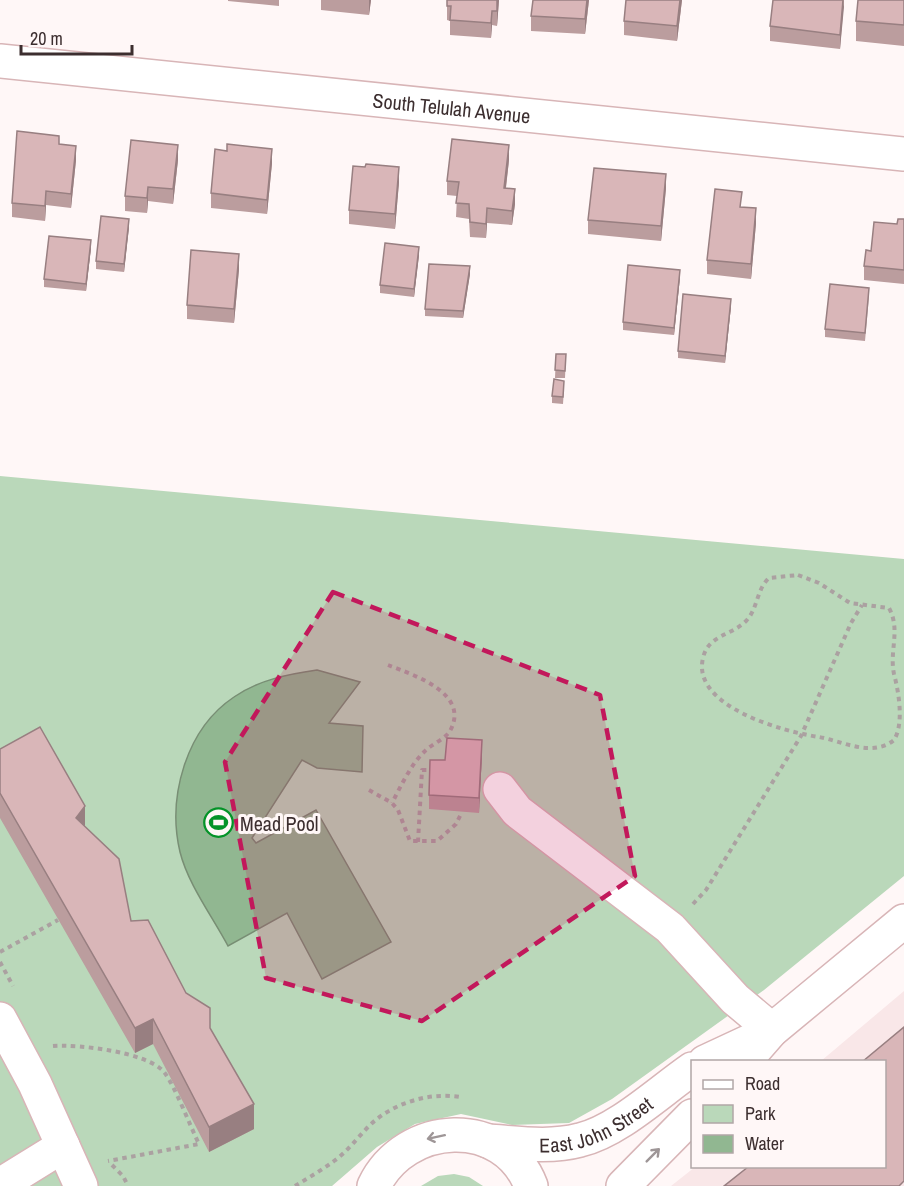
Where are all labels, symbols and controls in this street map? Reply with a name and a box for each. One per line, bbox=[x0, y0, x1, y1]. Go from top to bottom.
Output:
scale bar bbox=[21, 18, 132, 56]
text: 20 m bbox=[30, 26, 63, 51]
street label: South Telulah Avenue bbox=[372, 86, 532, 129]
sports icon: Mead Pool bbox=[203, 807, 235, 839]
place label: Mead Pool bbox=[240, 810, 318, 837]
legend bbox=[691, 1060, 886, 1168]
text: Road bbox=[745, 1071, 780, 1096]
street label: East John Street bbox=[539, 1090, 658, 1158]
text: Park bbox=[745, 1101, 776, 1126]
text: Water bbox=[745, 1131, 784, 1156]
one-way arrow bbox=[426, 1132, 446, 1143]
one-way arrow bbox=[645, 1148, 660, 1163]

